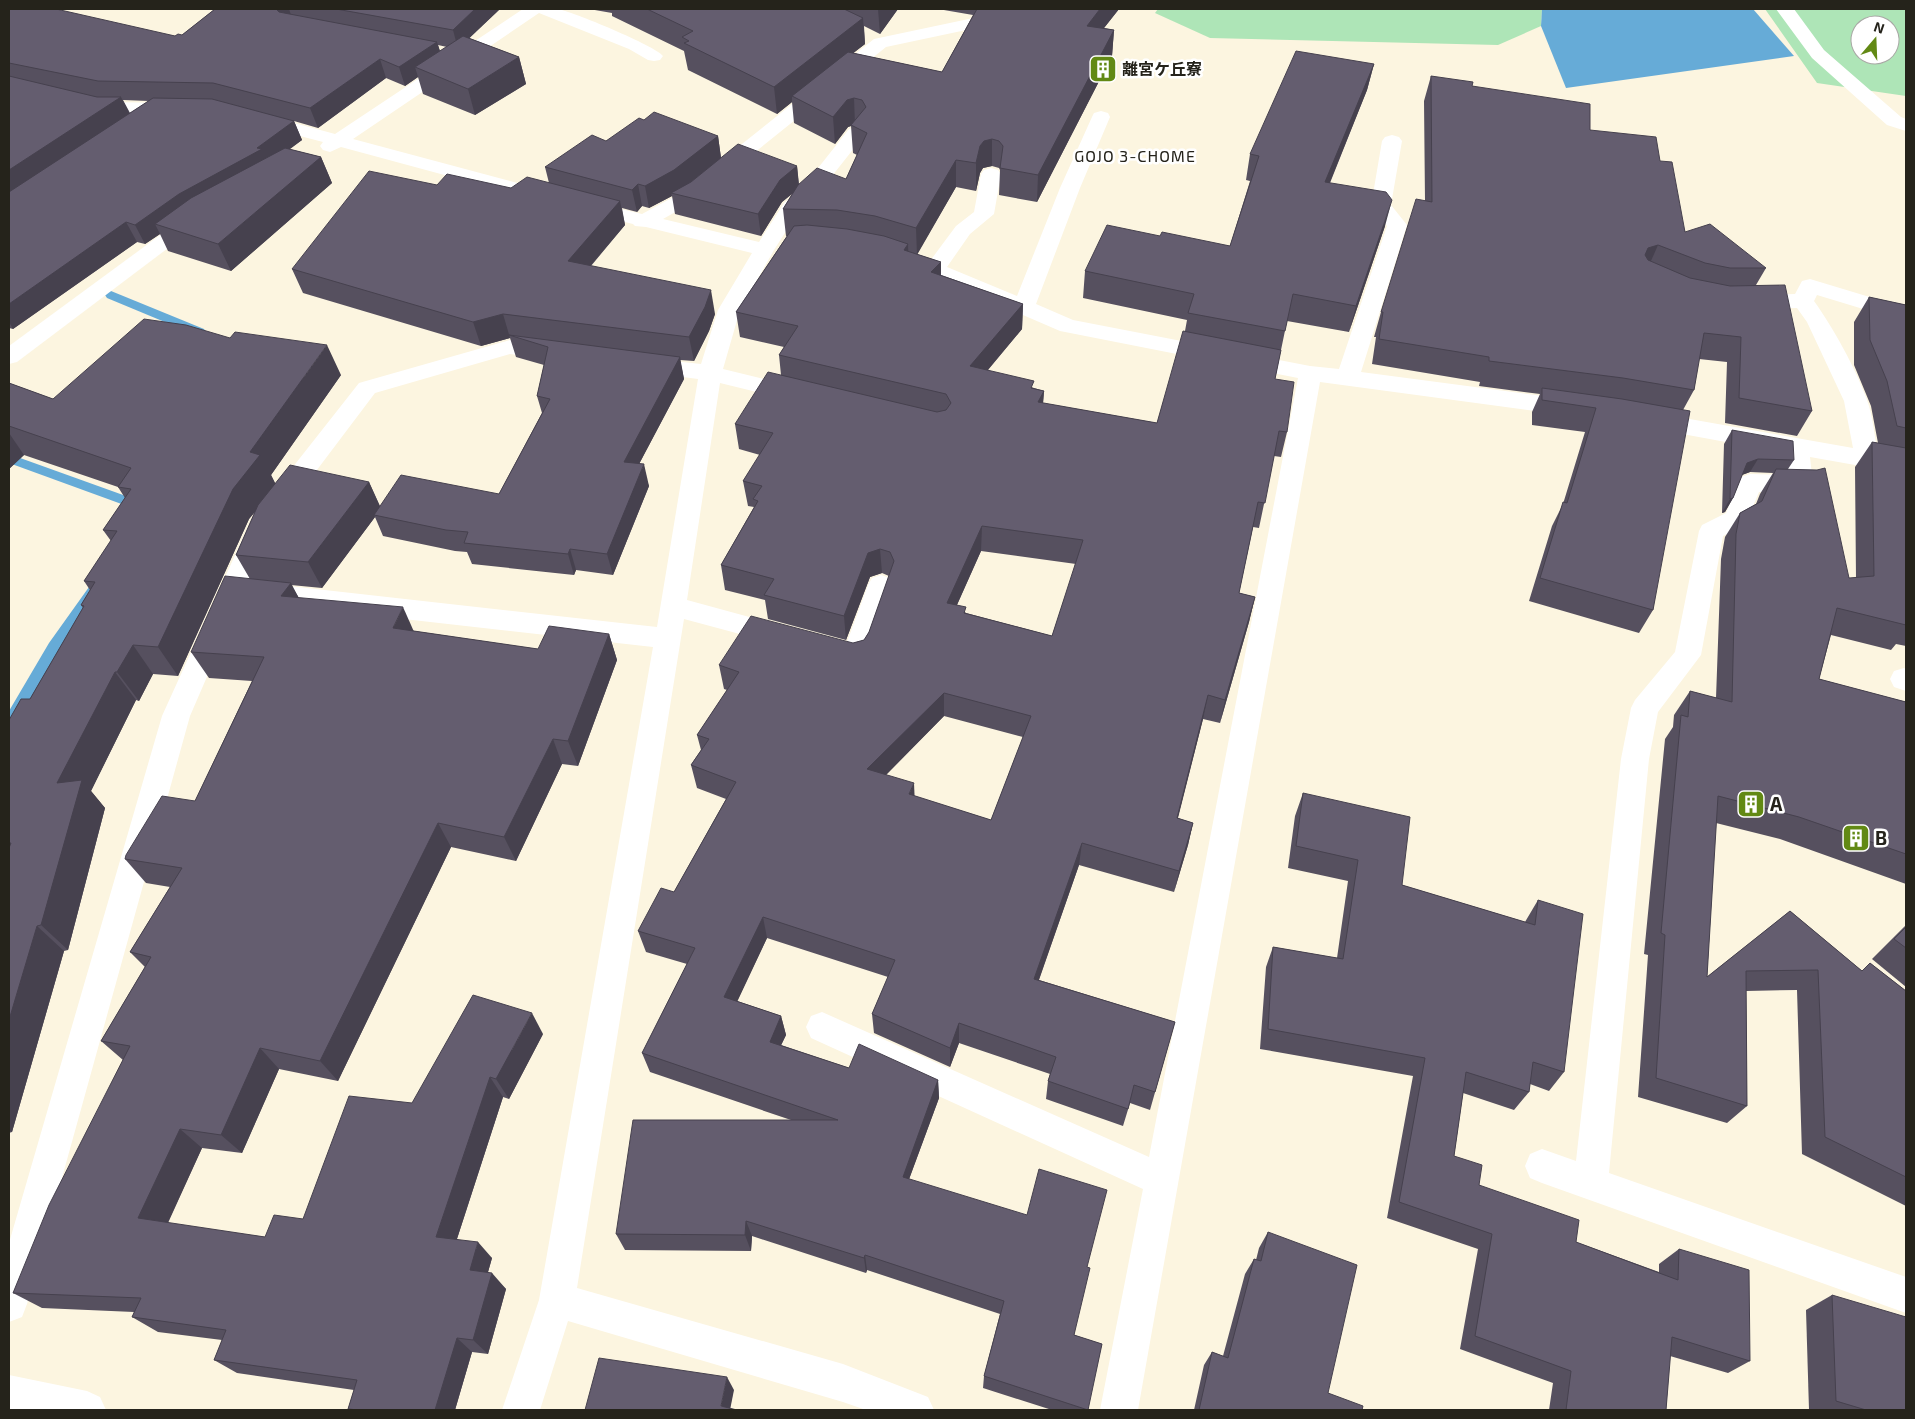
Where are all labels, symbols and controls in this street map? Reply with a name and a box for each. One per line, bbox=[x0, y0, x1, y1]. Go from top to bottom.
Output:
north arrow bbox=[1850, 15, 1900, 65]
text: N bbox=[1872, 18, 1887, 37]
building icon: 離宮ケ丘寮 bbox=[1088, 54, 1118, 84]
place label: 離宮ケ丘寮 bbox=[1122, 59, 1202, 78]
district label: GOJO 3-CHOME bbox=[1074, 146, 1196, 165]
building icon: A bbox=[1736, 789, 1766, 819]
place label: A bbox=[1770, 792, 1783, 815]
building icon: B bbox=[1841, 823, 1871, 853]
place label: B bbox=[1875, 826, 1887, 849]

